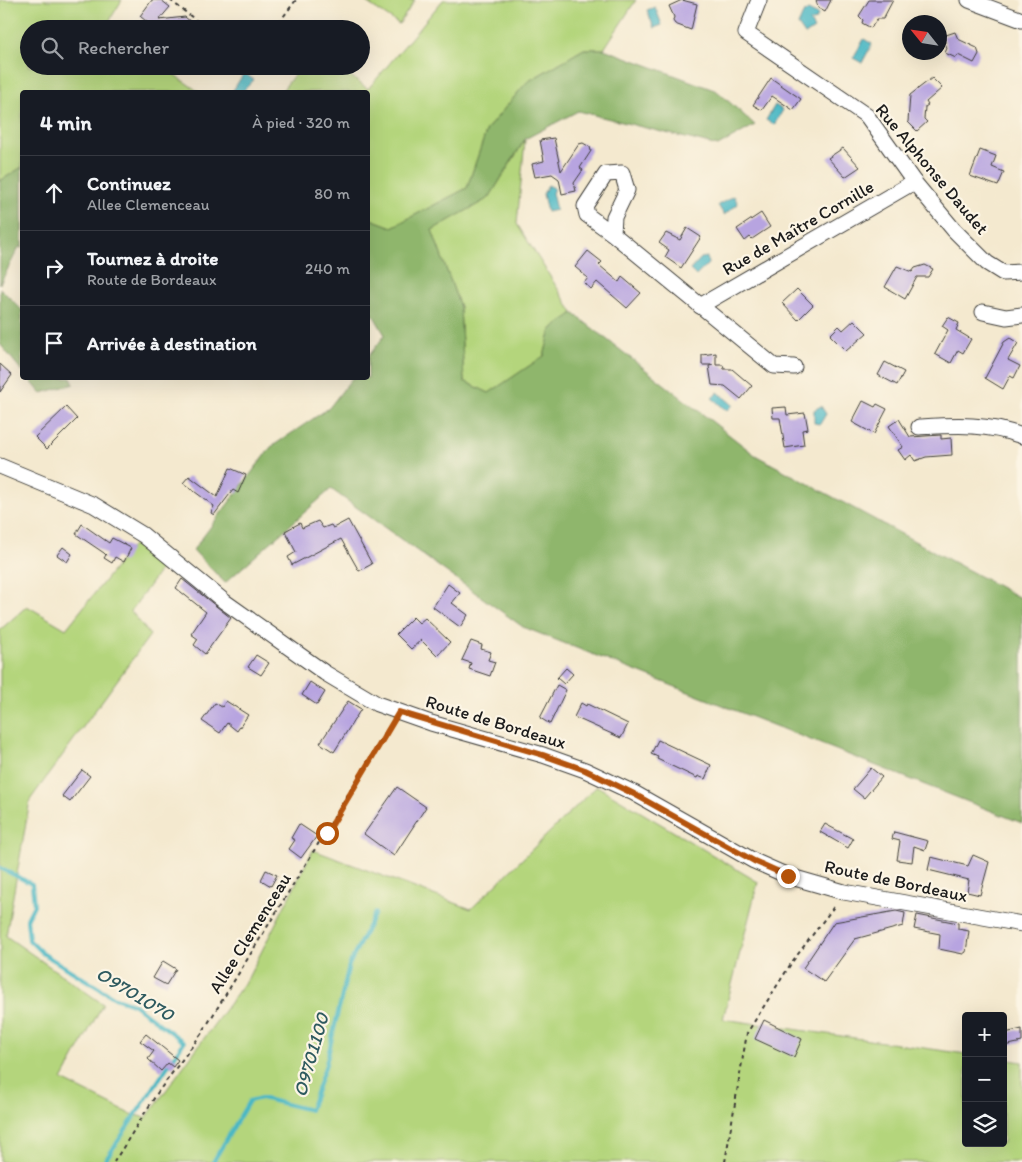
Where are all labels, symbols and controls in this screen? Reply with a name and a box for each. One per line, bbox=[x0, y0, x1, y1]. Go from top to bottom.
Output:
north arrow bbox=[902, 15, 947, 60]
search box bbox=[20, 20, 370, 75]
icon: search bbox=[38, 34, 66, 62]
text: Rechercher bbox=[78, 36, 169, 59]
street label: Rue Alphonse Daudet bbox=[871, 99, 993, 239]
text: 4 min bbox=[40, 110, 92, 135]
text: À pied · 320 m bbox=[252, 113, 350, 132]
text: Continuez bbox=[87, 172, 171, 195]
street label: Rue de Maître Cornille bbox=[718, 176, 878, 280]
icon: ahead bbox=[40, 179, 68, 207]
text: 80 m bbox=[314, 184, 350, 203]
text: Allee Clemenceau bbox=[87, 195, 210, 214]
text: Tournez à droite bbox=[87, 247, 219, 270]
icon: right bbox=[40, 254, 68, 282]
text: 240 m bbox=[305, 259, 350, 278]
text: Route de Bordeaux bbox=[87, 270, 217, 289]
icon: arrive bbox=[40, 329, 68, 357]
text: Arrivée à destination bbox=[87, 332, 257, 355]
street label: Route de Bordeaux bbox=[423, 690, 569, 754]
route start bbox=[316, 822, 339, 845]
street label: Route de Bordeaux bbox=[822, 855, 970, 907]
route end bbox=[777, 865, 800, 888]
street label: Allee Clemenceau bbox=[204, 869, 296, 997]
water label: O9701070 bbox=[92, 962, 179, 1027]
water label: O9701100 bbox=[288, 1009, 334, 1099]
map controls bbox=[962, 1012, 1007, 1147]
button: + bbox=[962, 1012, 1007, 1057]
button: − bbox=[962, 1057, 1007, 1102]
button: layers bbox=[962, 1102, 1007, 1147]

